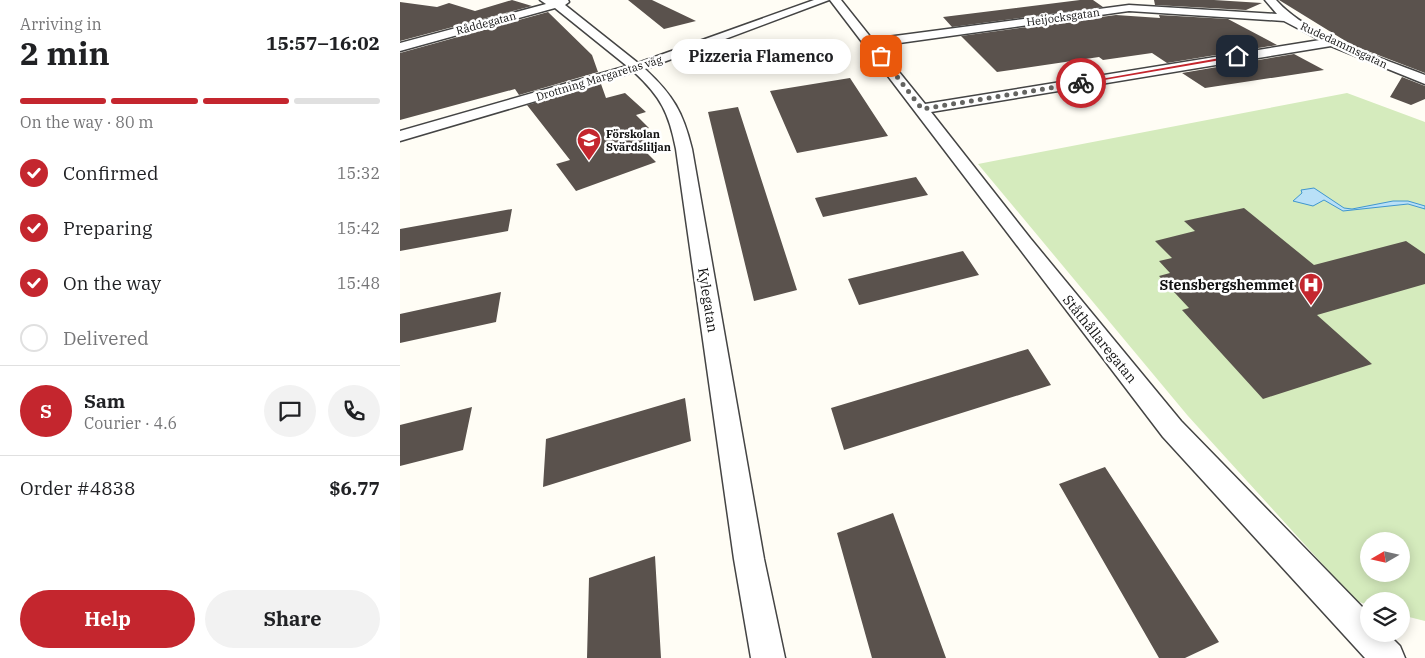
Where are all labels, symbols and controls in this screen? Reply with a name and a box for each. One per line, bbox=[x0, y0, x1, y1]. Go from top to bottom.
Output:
street label: Heijocksgatan bbox=[1025, 5, 1101, 29]
street label: Råddegatan bbox=[455, 8, 517, 38]
text: Arriving in bbox=[20, 14, 102, 34]
street label: Rudedammsgatan bbox=[1298, 19, 1390, 71]
text: 15:57–16:02 bbox=[266, 31, 380, 55]
text: 2 min bbox=[20, 32, 110, 74]
pin bbox=[860, 35, 902, 77]
pin bbox=[1216, 35, 1258, 77]
callout: Pizzeria Flamenco bbox=[671, 38, 851, 74]
icon: bag bbox=[867, 42, 895, 70]
icon: home bbox=[1223, 42, 1251, 70]
text: Pizzeria Flamenco bbox=[688, 46, 834, 66]
street label: Drottning Margaretas väg bbox=[534, 52, 664, 104]
courier bbox=[1056, 58, 1106, 108]
icon: bike bbox=[1067, 69, 1095, 97]
text: On the way · 80 m bbox=[20, 112, 154, 132]
school or university icon: Förskolan Svärdsliljan bbox=[576, 127, 602, 161]
place label: Förskolan Svärdsliljan bbox=[606, 127, 671, 154]
icon: check bbox=[20, 159, 48, 187]
text: Confirmed bbox=[63, 161, 158, 185]
text: 15:32 bbox=[337, 163, 380, 183]
icon: check bbox=[20, 214, 48, 242]
text: Preparing bbox=[63, 216, 152, 240]
text: 15:42 bbox=[337, 218, 380, 238]
street label: Kylegatan bbox=[694, 266, 722, 334]
icon: check bbox=[20, 269, 48, 297]
text: On the way bbox=[63, 271, 161, 295]
hospital icon: Stensbergshemmet bbox=[1298, 272, 1324, 306]
text: 15:48 bbox=[337, 273, 380, 293]
place label: Stensbergshemmet bbox=[1159, 276, 1294, 294]
street label: Ståthållaregatan bbox=[1059, 291, 1141, 387]
text: Delivered bbox=[63, 326, 149, 350]
button: chat bbox=[264, 385, 316, 437]
button: phone bbox=[328, 385, 380, 437]
text: Sam bbox=[84, 389, 125, 413]
text: S bbox=[40, 399, 52, 423]
text: Courier · 4.6 bbox=[84, 413, 177, 433]
text: Order #4838 bbox=[20, 476, 135, 500]
text: $6.77 bbox=[329, 476, 380, 500]
north arrow bbox=[1360, 532, 1410, 582]
map controls bbox=[1360, 532, 1410, 642]
button: Help bbox=[20, 590, 195, 648]
button: Share bbox=[205, 590, 380, 648]
button: layers bbox=[1360, 592, 1410, 642]

